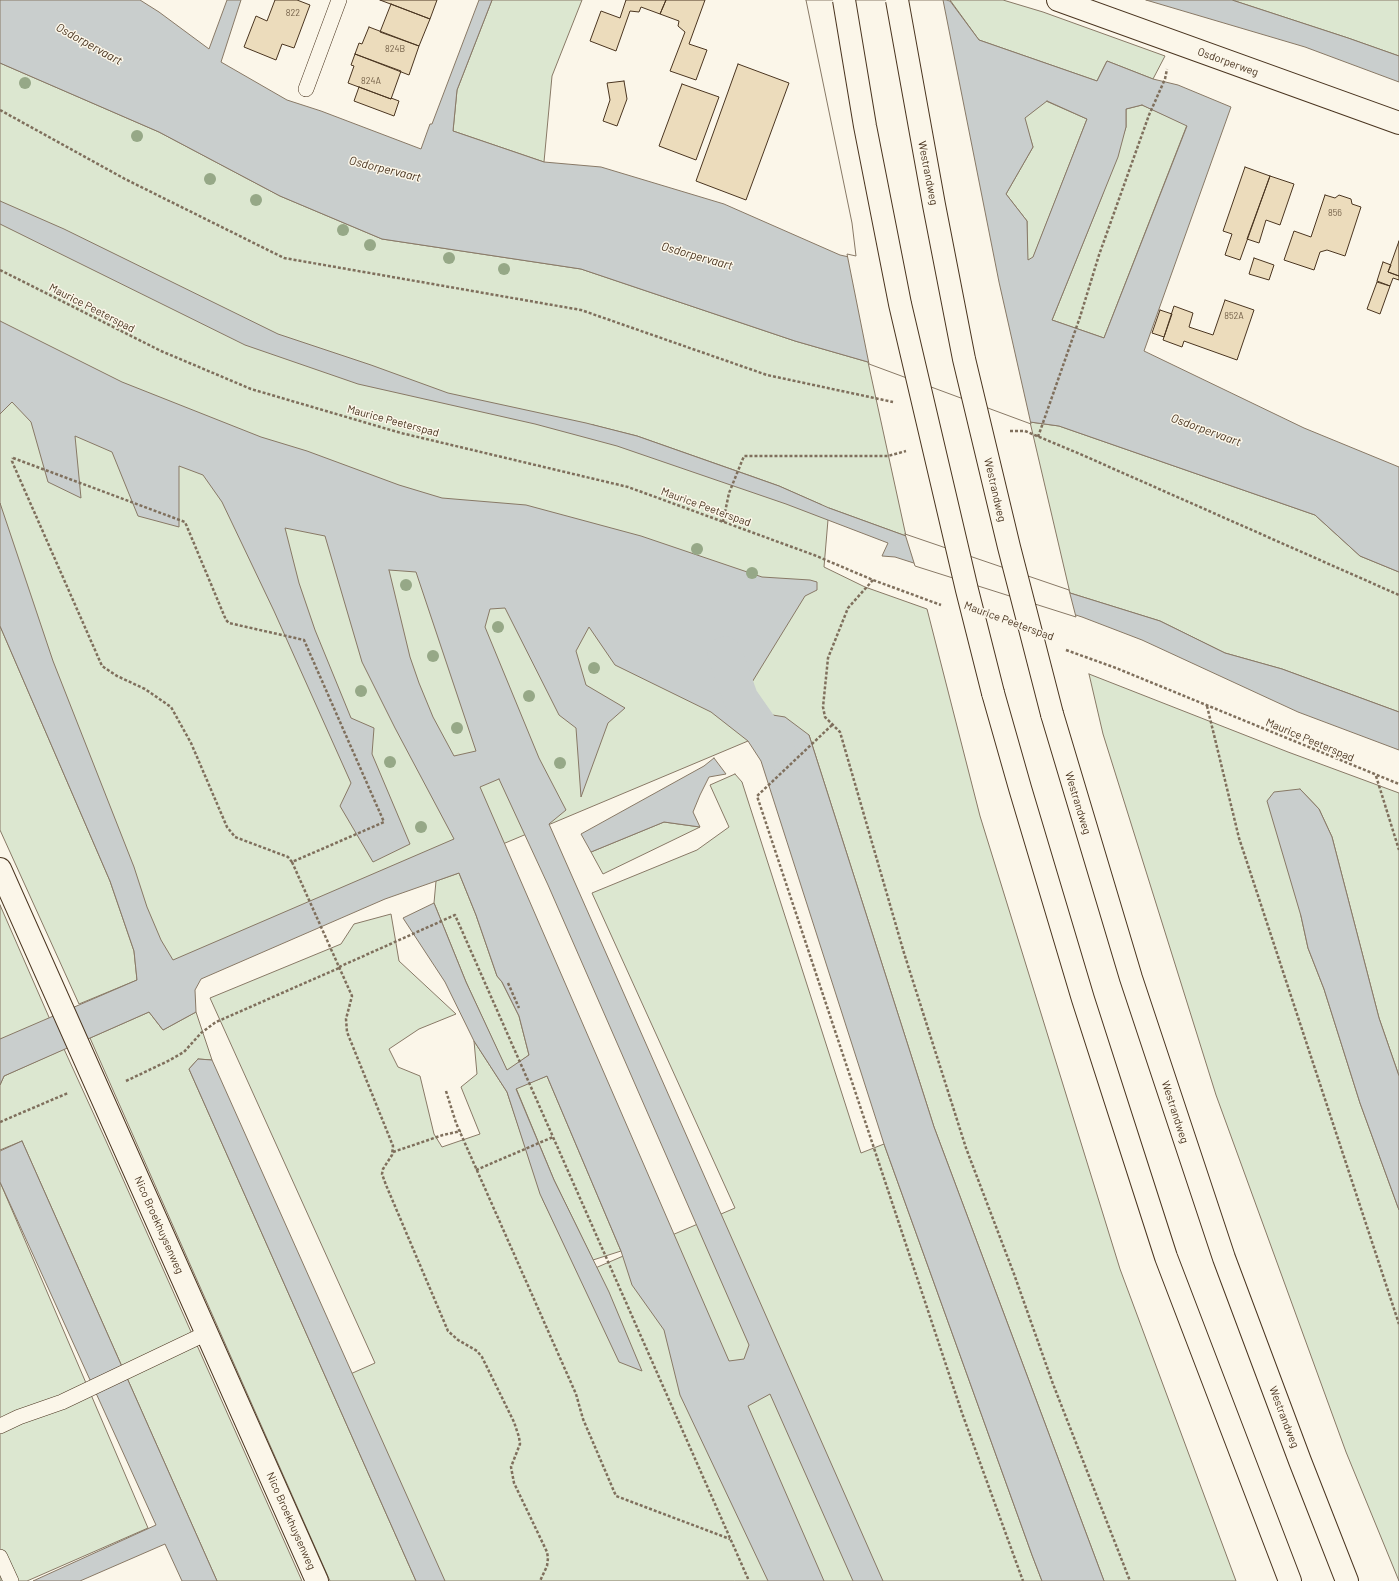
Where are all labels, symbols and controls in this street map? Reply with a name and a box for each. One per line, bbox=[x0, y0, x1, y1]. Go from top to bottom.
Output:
house number: 822 bbox=[286, 8, 300, 18]
water label: Osdorpervaart bbox=[53, 20, 125, 68]
house number: 824B bbox=[385, 44, 405, 54]
street label: Osdorperweg bbox=[1196, 45, 1260, 79]
house number: 824A bbox=[361, 76, 381, 86]
street label: Westrandweg bbox=[915, 140, 941, 206]
water label: Osdorpervaart bbox=[348, 153, 422, 185]
house number: 856 bbox=[1328, 208, 1342, 218]
water label: Osdorpervaart bbox=[660, 239, 734, 273]
street label: Maurice Peeterspad bbox=[47, 281, 137, 335]
house number: 852A bbox=[1224, 311, 1244, 321]
street label: Maurice Peeterspad bbox=[346, 402, 440, 440]
water label: Osdorpervaart bbox=[1169, 411, 1243, 449]
street label: Westrandweg bbox=[981, 457, 1009, 523]
street label: Maurice Peeterspad bbox=[659, 485, 753, 529]
street label: Maurice Peeterspad bbox=[962, 599, 1056, 643]
street label: Maurice Peeterspad bbox=[1264, 715, 1356, 765]
street label: Westrandweg bbox=[1062, 770, 1094, 836]
street label: Westrandweg bbox=[1159, 1079, 1191, 1145]
street label: Nico Broekhuysenweg bbox=[132, 1174, 186, 1276]
street label: Westrandweg bbox=[1266, 1384, 1302, 1450]
street label: Nico Broekhuysenweg bbox=[264, 1470, 318, 1572]

